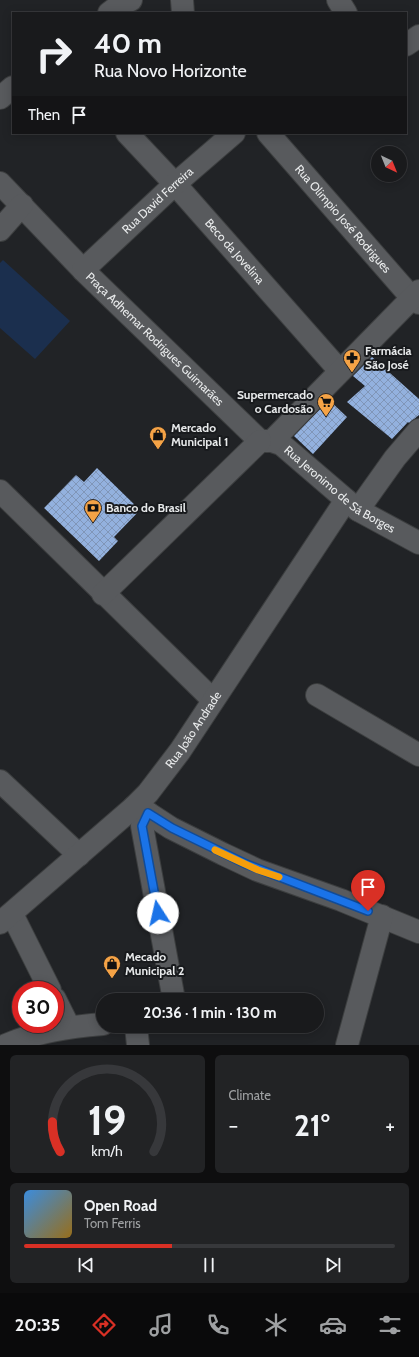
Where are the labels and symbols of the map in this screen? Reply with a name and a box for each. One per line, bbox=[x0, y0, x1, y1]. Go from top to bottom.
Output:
north arrow bbox=[371, 146, 407, 182]
street label: Rua Olimpio José Rodrigues bbox=[292, 161, 395, 276]
street label: Rua David Ferreira bbox=[119, 164, 196, 237]
street label: Beco da Jovelina bbox=[202, 215, 268, 287]
street label: Praça Adhemar Rodrigues Guimarães bbox=[83, 269, 227, 409]
place label: Farmácia São José bbox=[365, 343, 412, 372]
pharmacy icon: Farmácia São José bbox=[342, 348, 362, 373]
place label: Supermercado o Cardosão bbox=[237, 387, 313, 416]
supermarket icon: Supermercado o Cardosão bbox=[316, 392, 336, 417]
place label: Mercado Municipal 1 bbox=[171, 420, 228, 449]
shop icon: Mercado Municipal 1 bbox=[148, 425, 168, 450]
street label: Rua Jeronimo de Sá Borges bbox=[281, 442, 398, 536]
bank icon: Banco do Brasil bbox=[83, 498, 103, 523]
place label: Banco do Brasil bbox=[106, 500, 186, 515]
street label: Rua João Andrade bbox=[162, 688, 224, 771]
pin bbox=[351, 870, 385, 911]
position arrow bbox=[137, 892, 179, 934]
place label: Mecado Municipal 2 bbox=[125, 949, 184, 978]
shop icon: Mecado Municipal 2 bbox=[102, 954, 122, 979]
speed limit sign: 30 bbox=[12, 981, 64, 1033]

